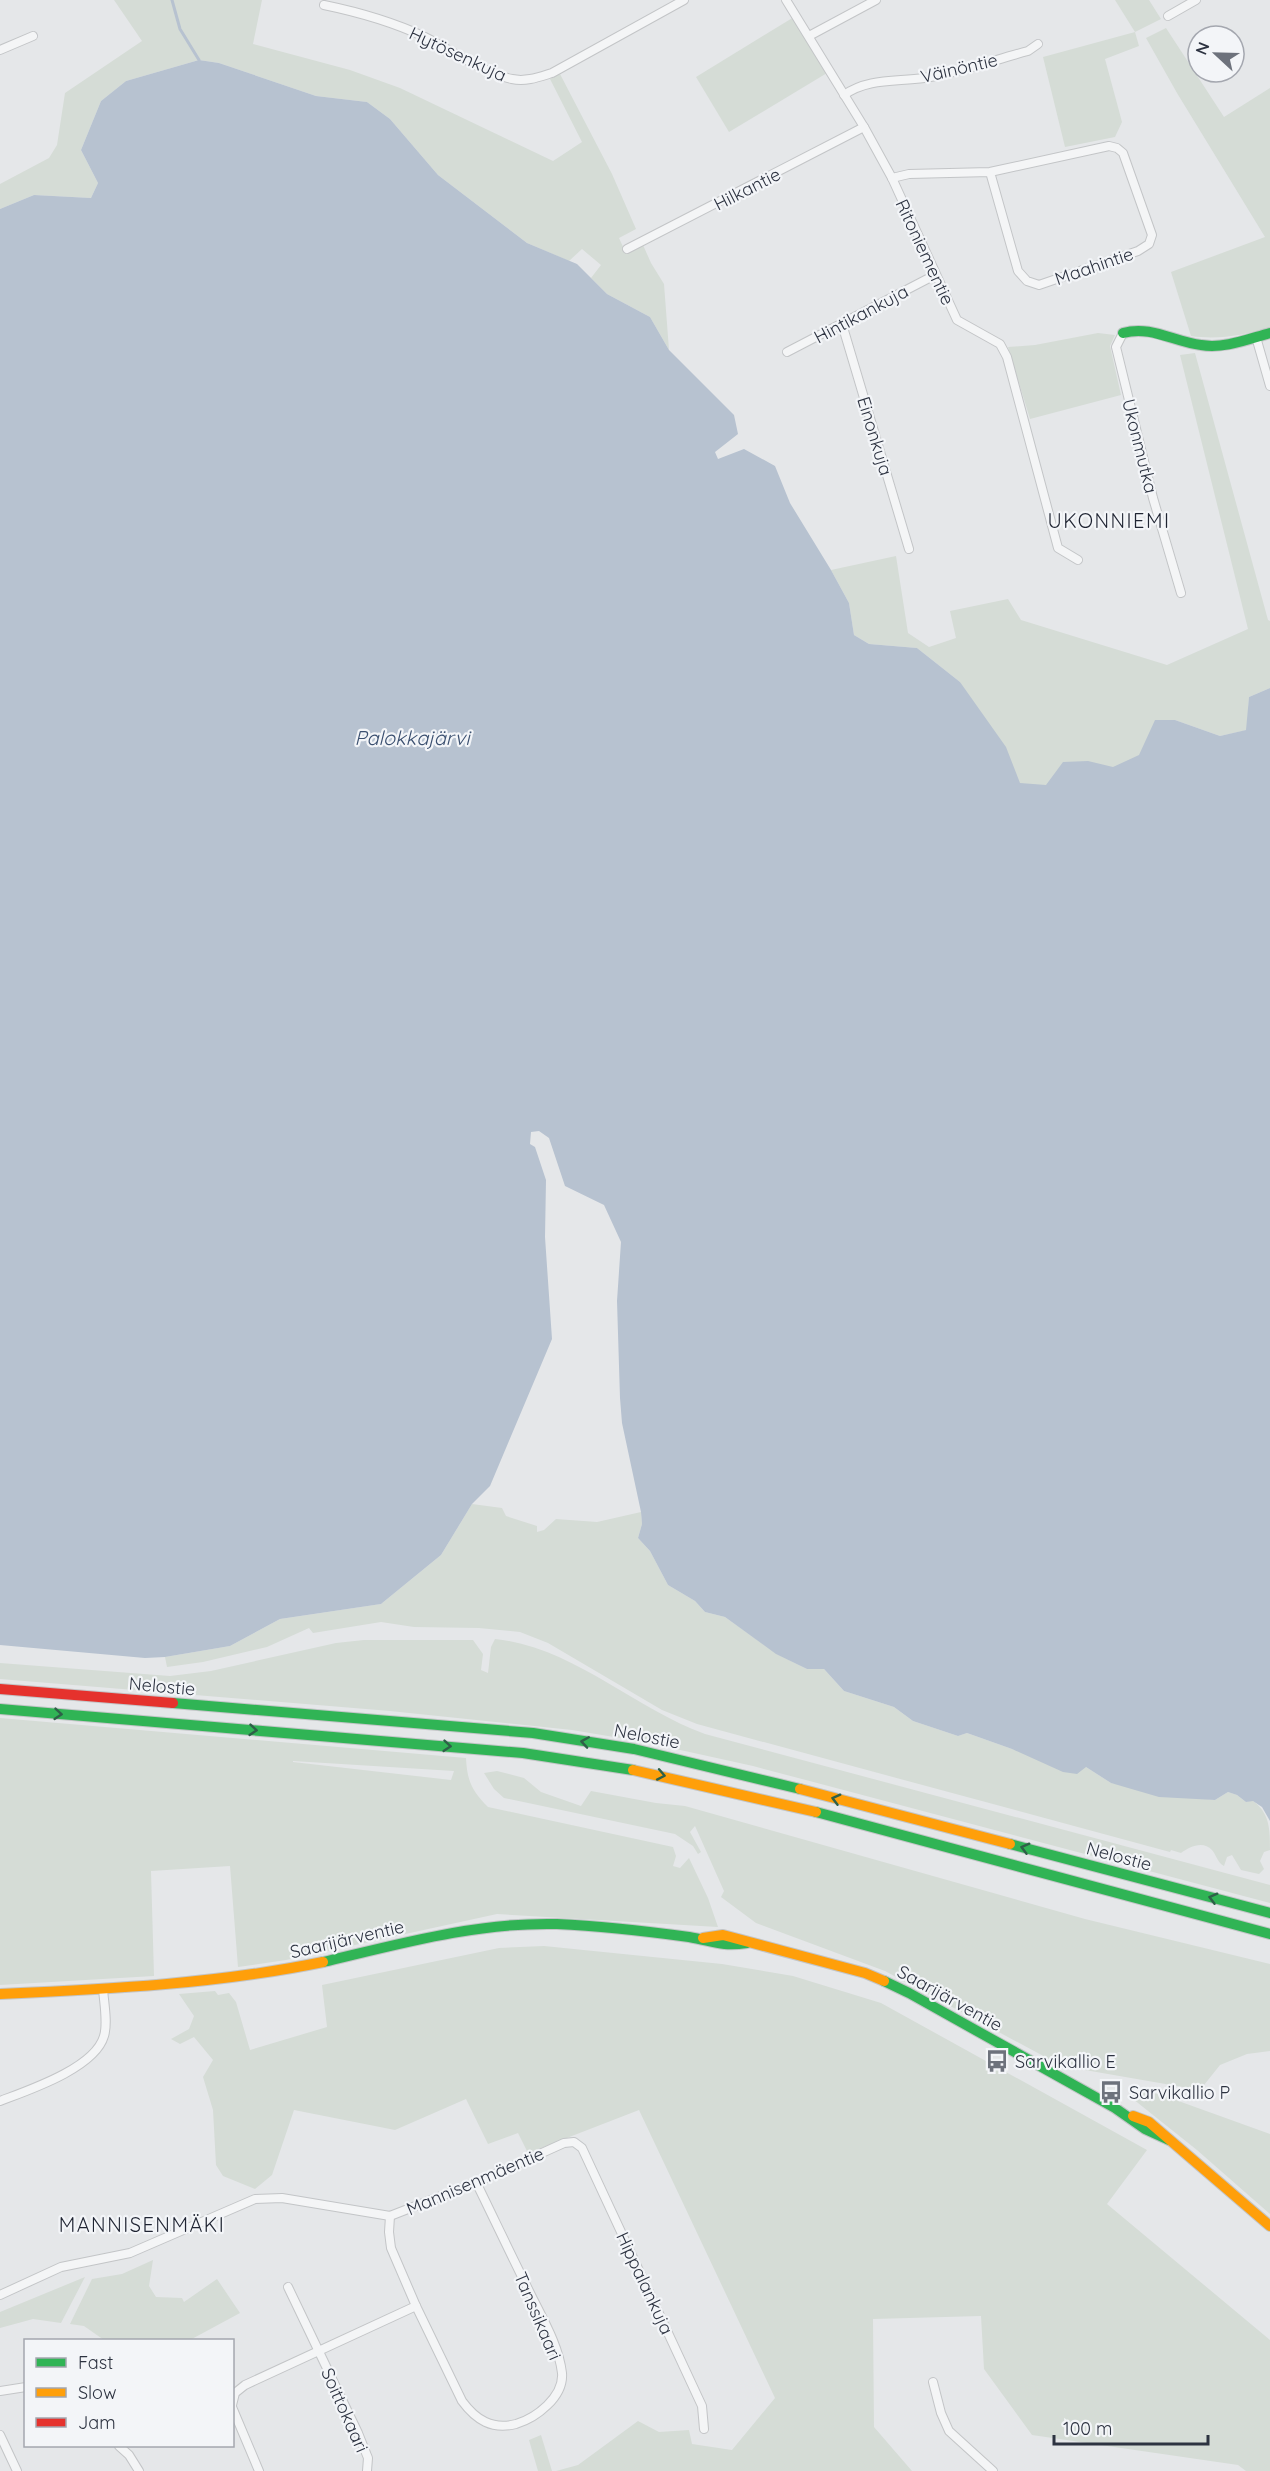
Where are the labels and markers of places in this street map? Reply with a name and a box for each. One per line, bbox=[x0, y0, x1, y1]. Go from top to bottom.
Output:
bus stop icon: Sarvikallio E bbox=[984, 2048, 1010, 2074]
place label: Sarvikallio E bbox=[1015, 2050, 1116, 2073]
bus stop icon: Sarvikallio P bbox=[1098, 2079, 1124, 2105]
place label: Sarvikallio P bbox=[1129, 2081, 1230, 2104]

